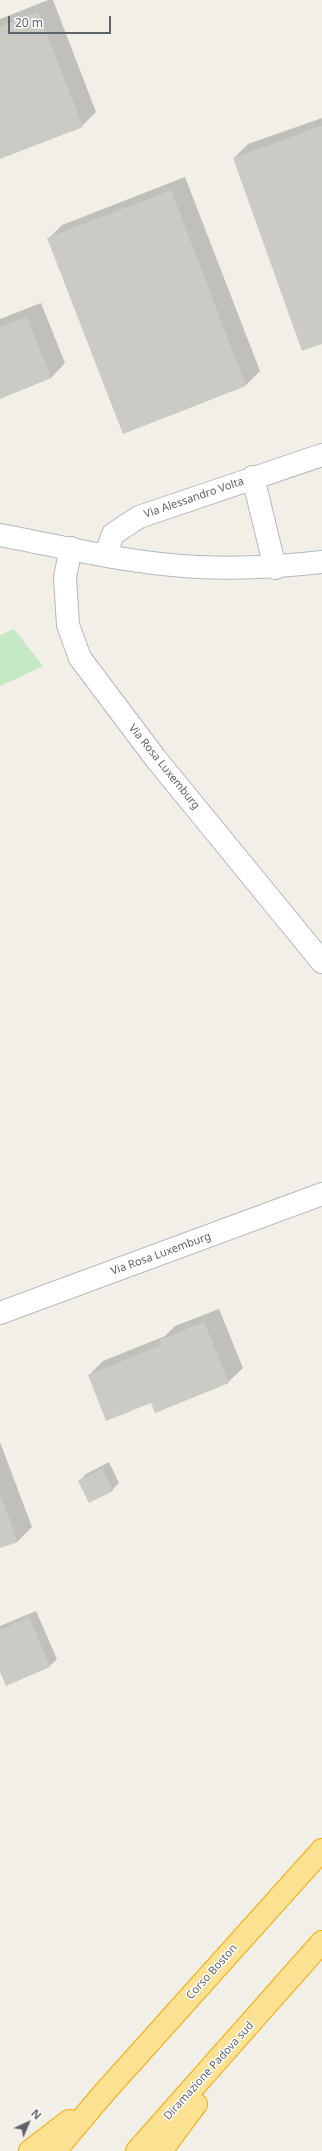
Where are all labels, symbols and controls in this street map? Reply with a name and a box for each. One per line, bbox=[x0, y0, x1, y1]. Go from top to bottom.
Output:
scale bar bbox=[10, 8, 113, 34]
text: 20 m bbox=[15, 14, 43, 31]
street label: Via Alessandro Volta bbox=[142, 475, 246, 521]
street label: Via Rosa Luxemburg bbox=[126, 722, 202, 812]
street label: Via Rosa Luxemburg bbox=[109, 1230, 213, 1278]
street label: Corso Boston bbox=[184, 1942, 240, 2002]
street label: Diramazione Padova sud bbox=[161, 2019, 257, 2123]
north arrow bbox=[8, 2103, 48, 2143]
text: N bbox=[28, 2105, 45, 2123]

